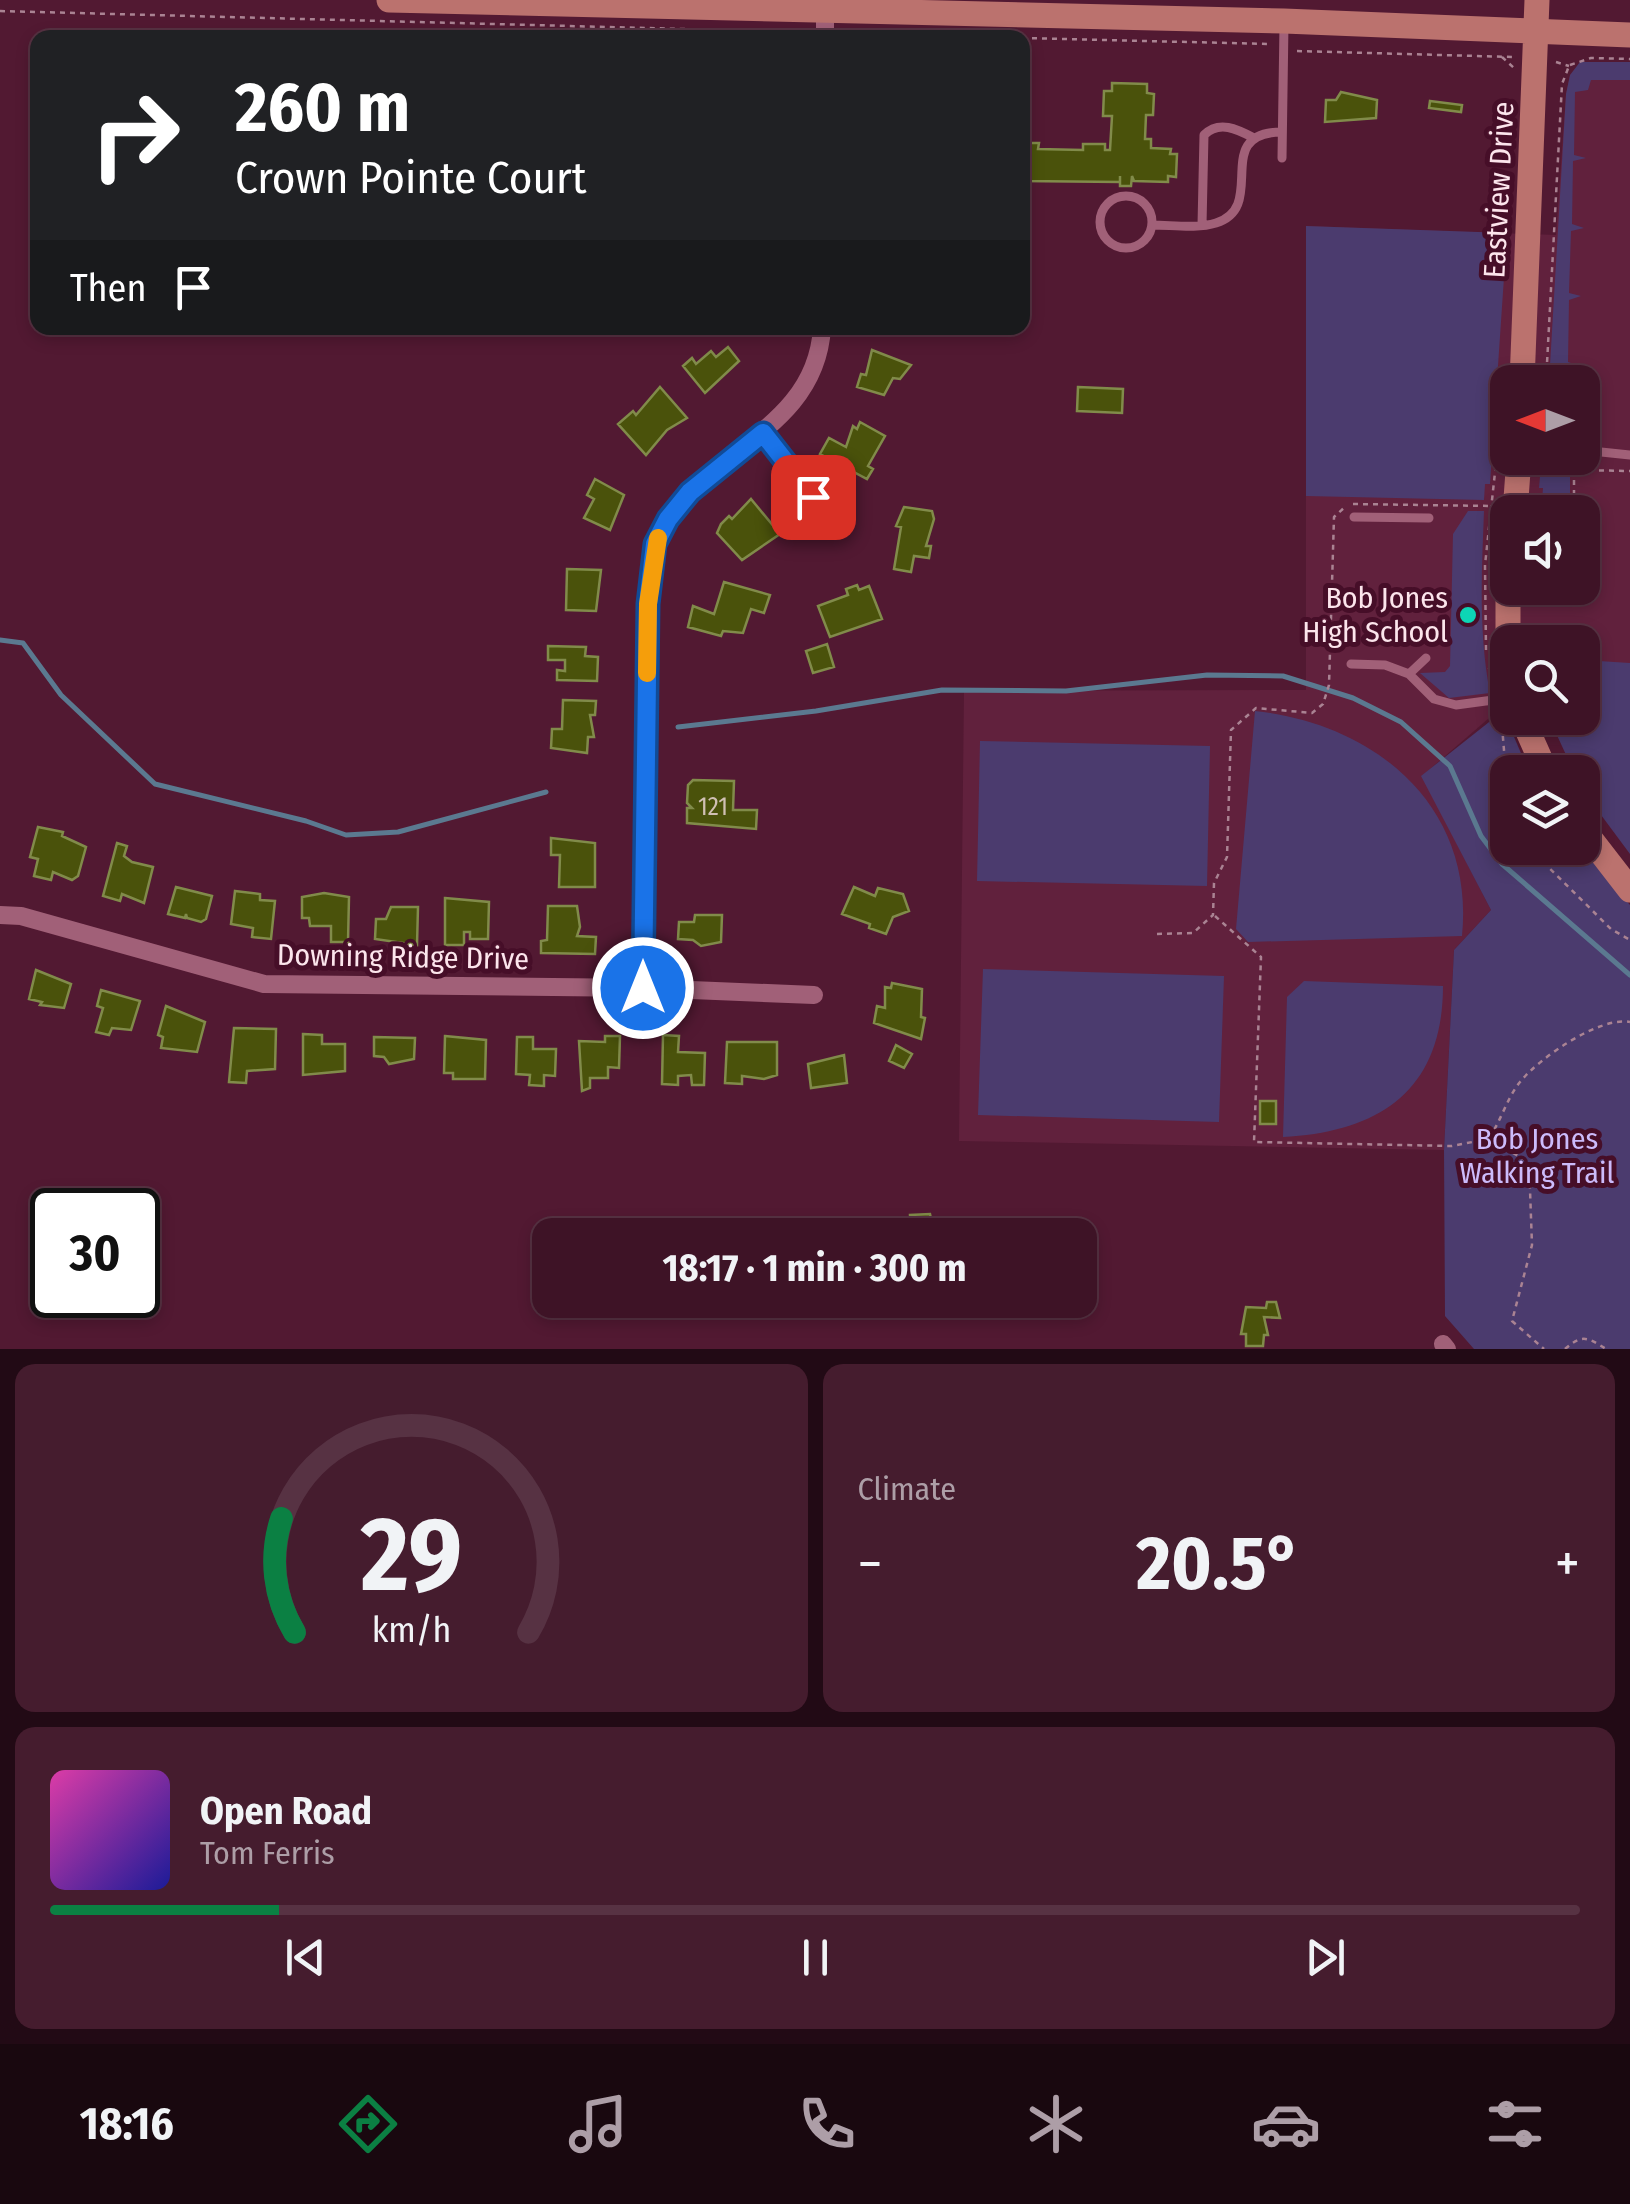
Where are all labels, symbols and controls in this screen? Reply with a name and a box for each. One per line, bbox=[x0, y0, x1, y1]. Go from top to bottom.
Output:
text: 260 m bbox=[235, 66, 410, 150]
icon: right bbox=[70, 70, 200, 200]
street label: Eastview Drive bbox=[1476, 101, 1522, 279]
text: Crown Pointe Court bbox=[235, 151, 586, 205]
icon: arrive bbox=[166, 260, 221, 315]
text: Then bbox=[70, 265, 146, 311]
north arrow bbox=[1490, 365, 1600, 475]
map controls bbox=[1490, 365, 1600, 865]
pin bbox=[771, 455, 856, 540]
icon: arrive bbox=[786, 470, 841, 525]
button: sound bbox=[1490, 495, 1600, 605]
place label: Bob Jones High School bbox=[1302, 580, 1448, 650]
marker: Bob Jones High School bbox=[1457, 604, 1479, 626]
button: search bbox=[1490, 625, 1600, 735]
button: layers bbox=[1490, 755, 1600, 865]
house number: 121 bbox=[698, 792, 728, 822]
position arrow bbox=[591, 936, 695, 1040]
street label: Downing Ridge Drive bbox=[277, 937, 529, 977]
park label: Bob Jones Walking Trail bbox=[1459, 1121, 1615, 1191]
speed limit sign: 30 bbox=[30, 1188, 160, 1318]
text: 18:17 · 1 min · 300 m bbox=[663, 1245, 966, 1291]
text: Climate bbox=[858, 1470, 956, 1508]
text: 29 bbox=[360, 1493, 462, 1618]
text: 20.5° bbox=[1136, 1519, 1301, 1609]
text: − bbox=[858, 1531, 882, 1597]
text: + bbox=[1555, 1531, 1580, 1597]
text: km/h bbox=[371, 1609, 451, 1651]
text: Open Road bbox=[200, 1788, 372, 1834]
text: Tom Ferris bbox=[200, 1834, 335, 1872]
icon: previous bbox=[278, 1930, 333, 1985]
icon: pause bbox=[788, 1930, 843, 1985]
icon: next bbox=[1298, 1930, 1353, 1985]
icon: directions bbox=[333, 2089, 403, 2159]
icon: music bbox=[563, 2089, 633, 2159]
icon: phone bbox=[792, 2089, 862, 2159]
icon: climate bbox=[1021, 2089, 1091, 2159]
icon: car bbox=[1251, 2089, 1321, 2159]
icon: filters bbox=[1480, 2089, 1550, 2159]
text: 18:16 bbox=[80, 2097, 174, 2151]

